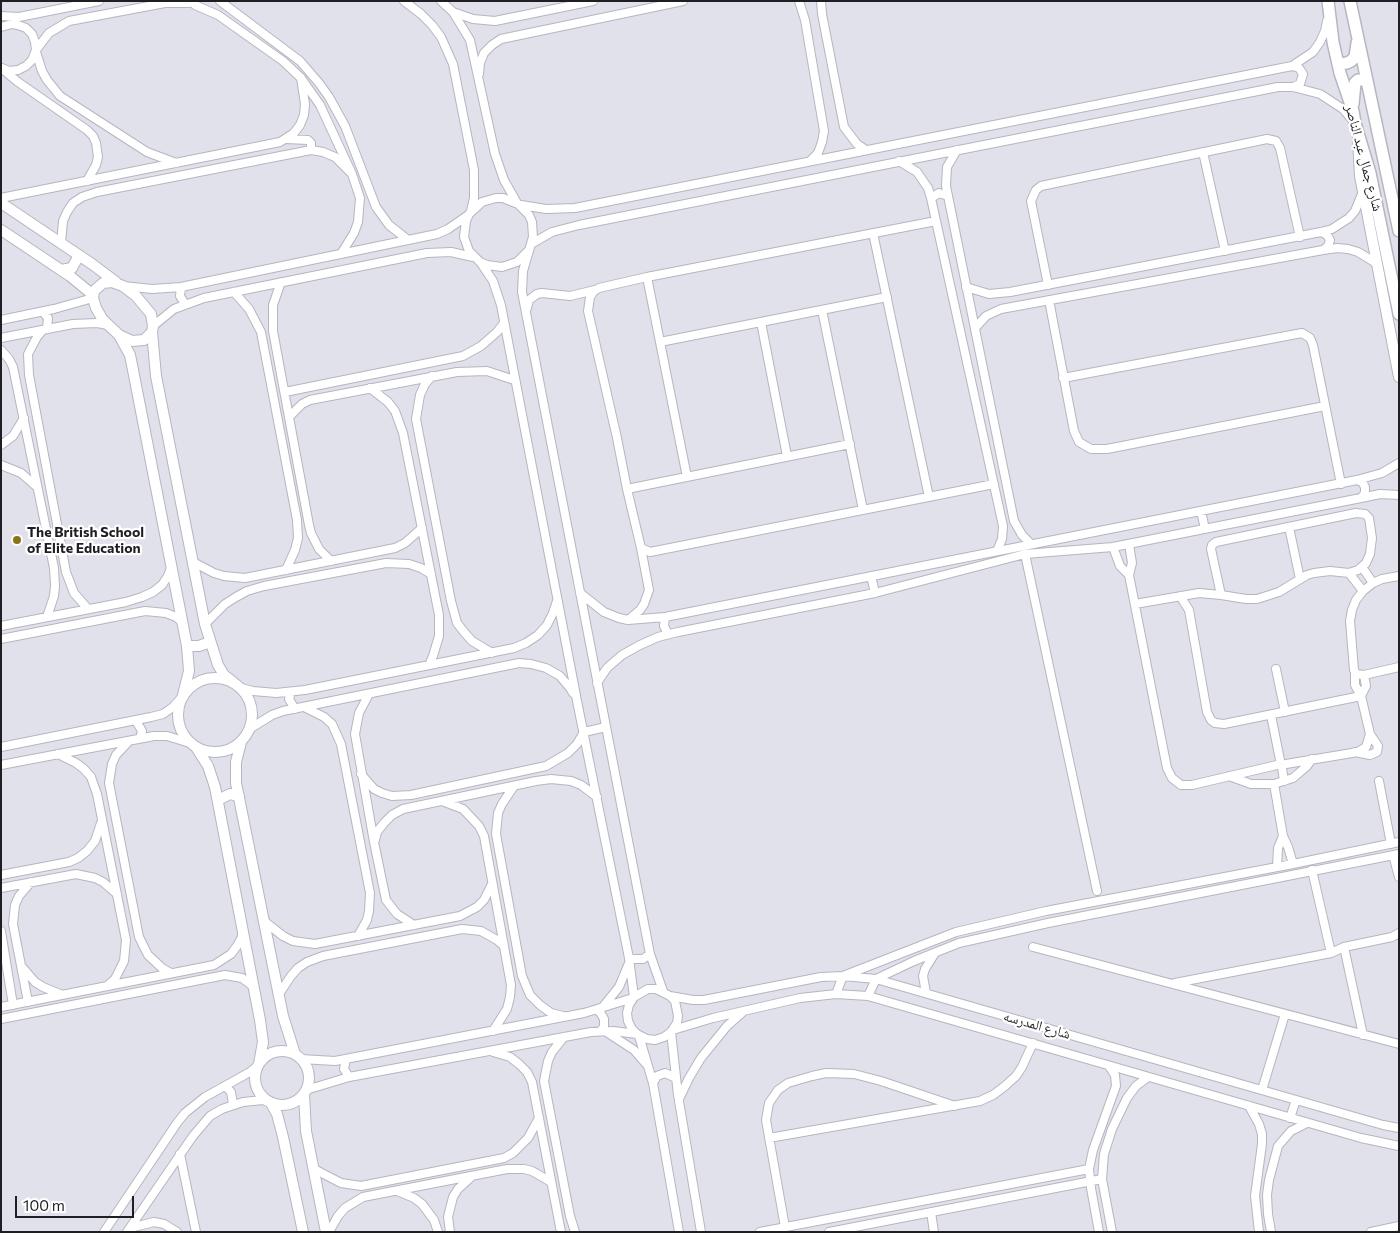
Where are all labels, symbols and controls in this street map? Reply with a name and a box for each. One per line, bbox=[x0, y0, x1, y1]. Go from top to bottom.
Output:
street label: شارع جمال عبد الناصر bbox=[1342, 103, 1386, 213]
place label: The British School of Elite Education bbox=[27, 524, 144, 556]
marker: The British School of Elite Education bbox=[11, 534, 23, 546]
street label: شارع المدرسه bbox=[1002, 1007, 1072, 1043]
scale bar bbox=[18, 1186, 136, 1218]
text: 100 m bbox=[23, 1196, 65, 1214]

